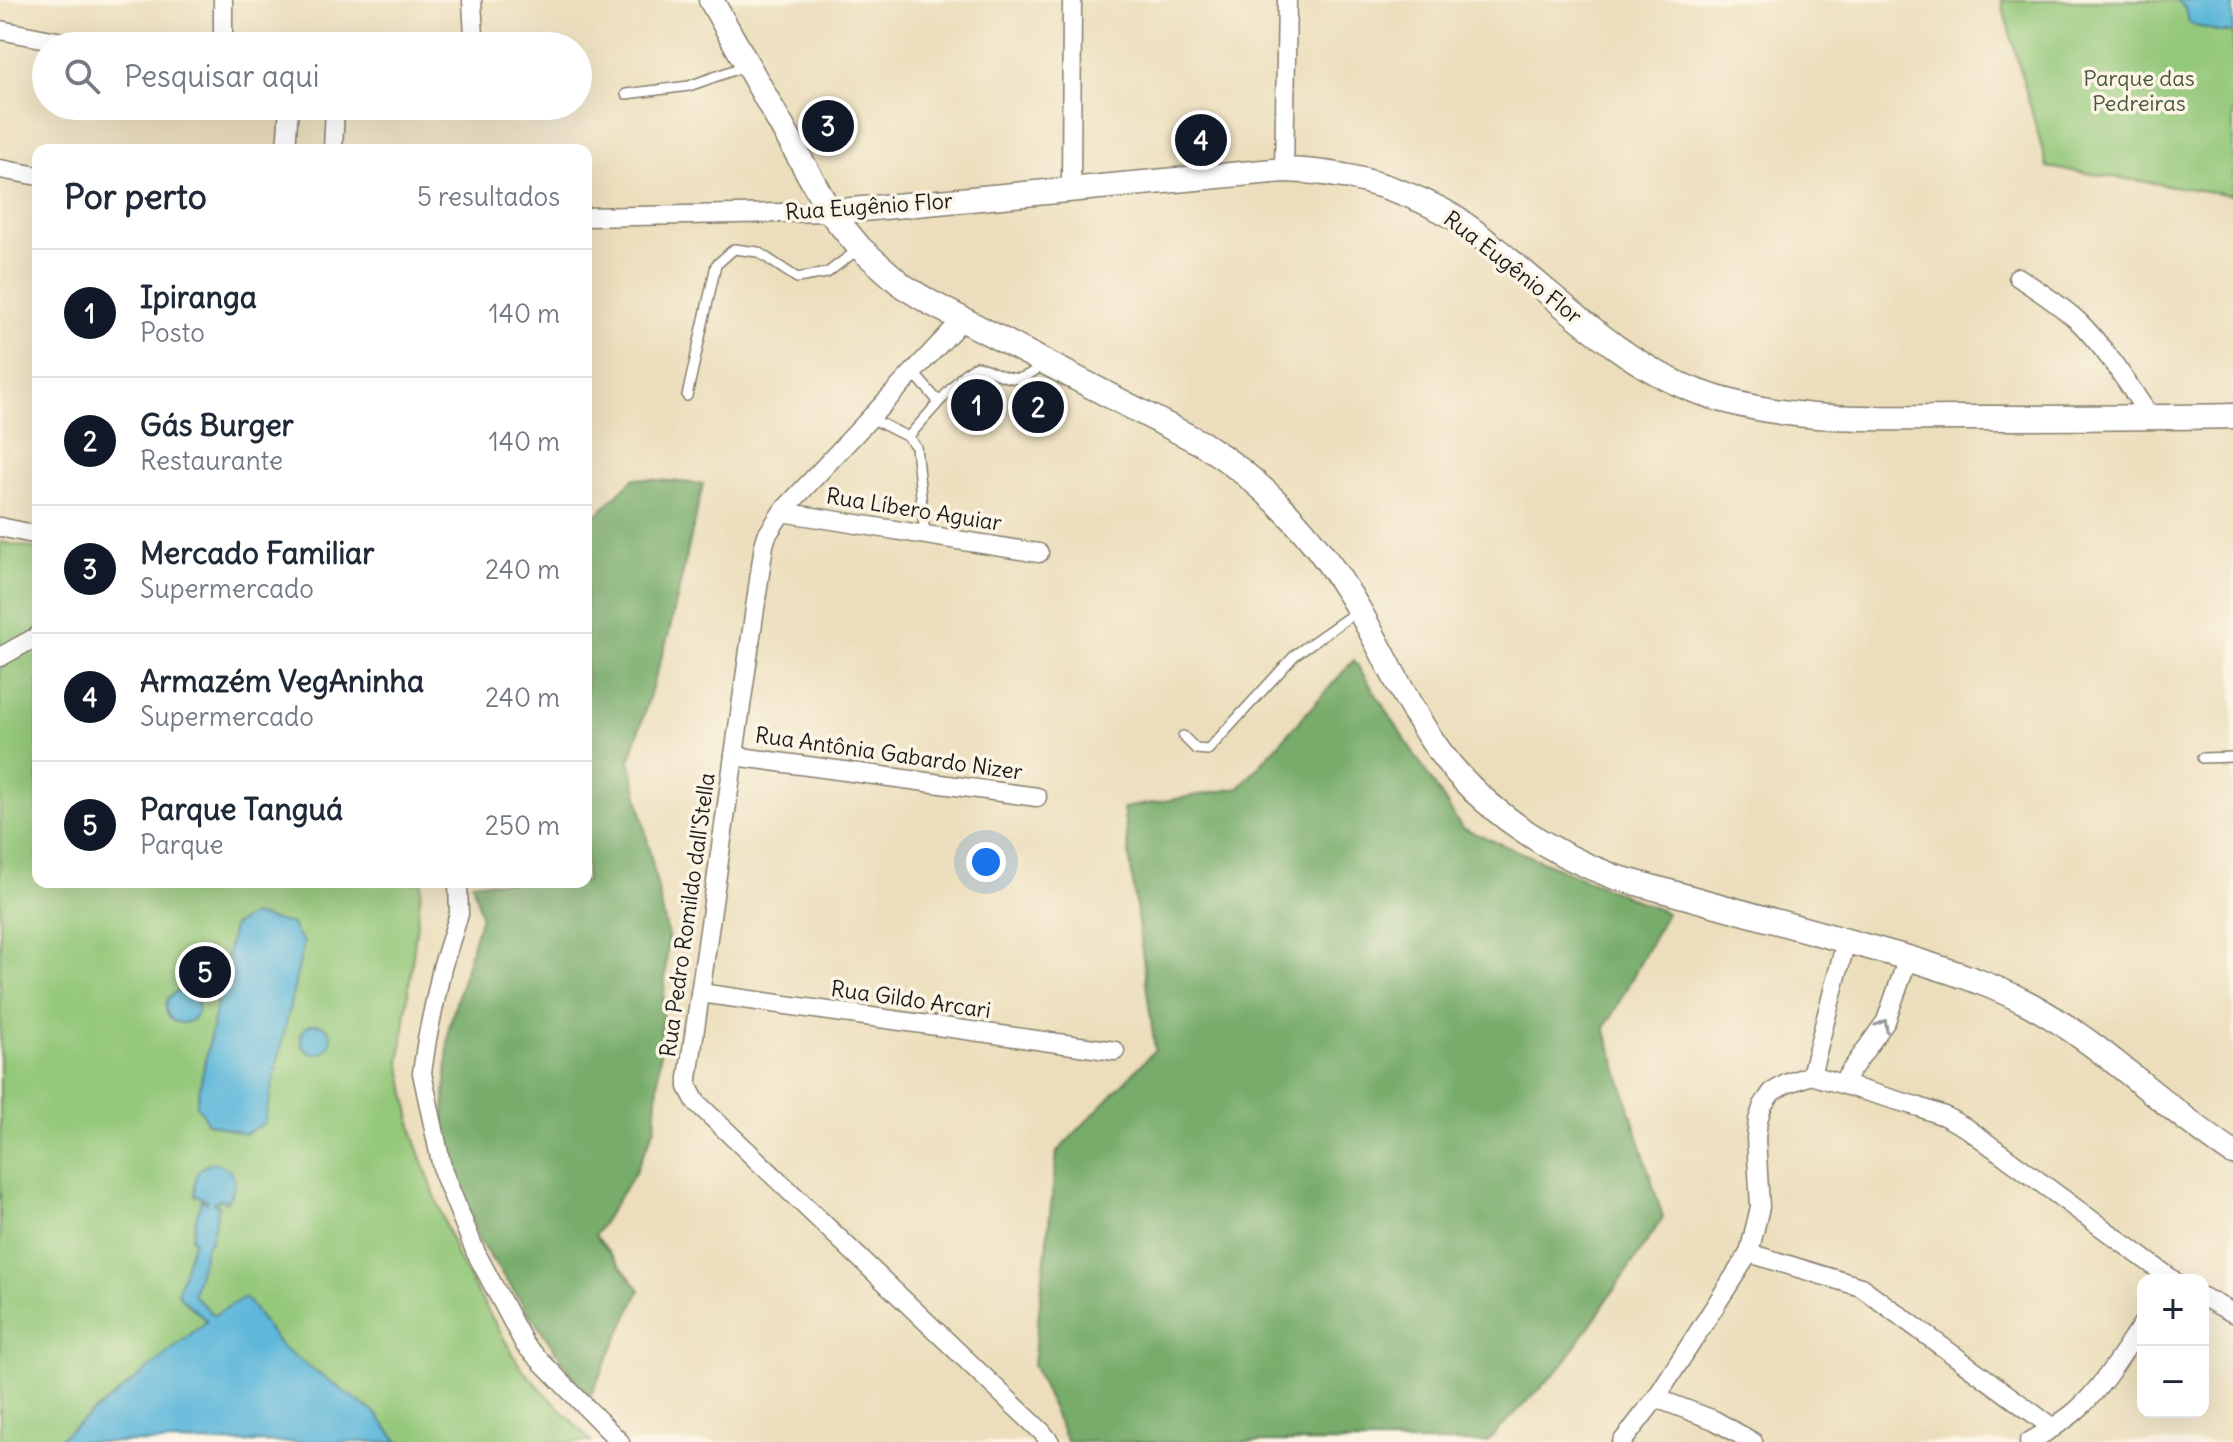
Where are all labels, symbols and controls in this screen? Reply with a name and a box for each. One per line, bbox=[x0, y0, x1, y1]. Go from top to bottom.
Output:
search box bbox=[32, 32, 592, 120]
icon: search bbox=[60, 54, 104, 98]
text: Pesquisar aqui bbox=[124, 57, 320, 95]
park label: Parque das Pedreiras bbox=[2083, 64, 2195, 117]
pin: 3 bbox=[802, 96, 854, 156]
pin: 4 bbox=[1175, 110, 1227, 170]
text: Por perto bbox=[64, 175, 207, 218]
text: 5 resultados bbox=[417, 180, 560, 213]
street label: Rua Eugênio Flor bbox=[784, 186, 954, 226]
street label: Rua Eugênio Flor bbox=[1438, 204, 1588, 330]
text: Ipiranga bbox=[140, 278, 257, 316]
text: 1 bbox=[85, 297, 95, 330]
text: 140 m bbox=[489, 297, 560, 330]
text: Posto bbox=[140, 316, 205, 349]
pin: 1 bbox=[951, 375, 1003, 435]
pin: 2 bbox=[1012, 377, 1064, 437]
text: Gás Burger bbox=[140, 406, 294, 444]
text: 2 bbox=[83, 425, 97, 458]
text: 140 m bbox=[489, 425, 560, 458]
text: Restaurante bbox=[140, 444, 283, 477]
street label: Rua Líbero Aguiar bbox=[824, 481, 1004, 537]
text: Mercado Familiar bbox=[140, 534, 374, 572]
text: 3 bbox=[83, 553, 97, 586]
text: 240 m bbox=[485, 553, 560, 586]
text: Supermercado bbox=[140, 572, 314, 605]
text: Armazém VegAninha bbox=[140, 662, 424, 700]
text: 4 bbox=[82, 681, 98, 714]
text: 240 m bbox=[485, 681, 560, 714]
text: Supermercado bbox=[140, 700, 314, 733]
street label: Rua Antônia Gabardo Nizer bbox=[753, 720, 1025, 786]
street label: Rua Pedro Romildo dall'Stella bbox=[653, 771, 721, 1059]
text: Parque Tanguá bbox=[140, 790, 343, 828]
text: 5 bbox=[83, 809, 97, 842]
text: 250 m bbox=[485, 809, 560, 842]
text: Parque bbox=[140, 828, 224, 861]
your location bbox=[966, 842, 1006, 882]
pin: 5 bbox=[179, 942, 231, 1002]
street label: Rua Gildo Arcari bbox=[829, 974, 993, 1024]
one-way arrow bbox=[1873, 1019, 1889, 1034]
map controls bbox=[2137, 1274, 2209, 1418]
button: + bbox=[2137, 1274, 2209, 1346]
button: − bbox=[2137, 1346, 2209, 1418]

